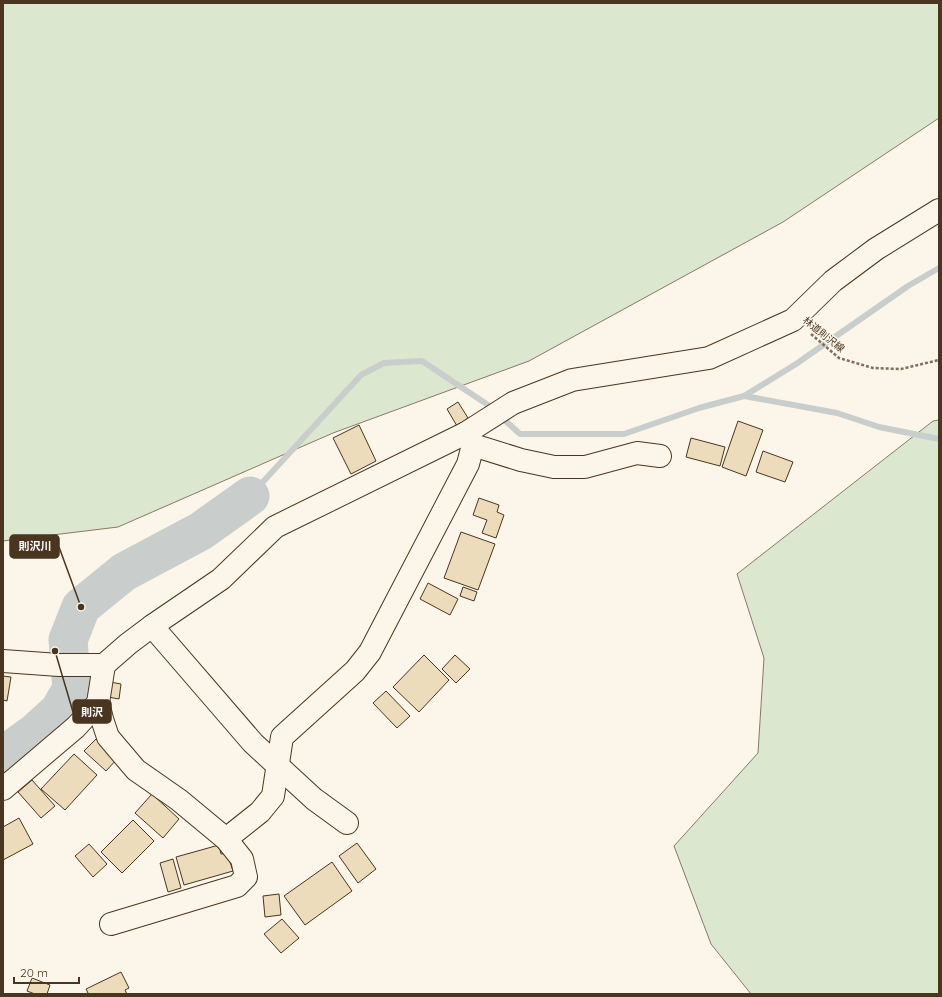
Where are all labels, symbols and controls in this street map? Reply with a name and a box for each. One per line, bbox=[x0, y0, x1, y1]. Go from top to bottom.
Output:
street label: 林道則沢線 bbox=[800, 314, 847, 355]
callout: 則沢川 bbox=[10, 535, 59, 558]
text: 則沢川 bbox=[19, 539, 52, 553]
callout: 則沢 bbox=[73, 700, 111, 723]
text: 則沢 bbox=[81, 705, 103, 719]
scale bar bbox=[14, 959, 79, 985]
text: 20 m bbox=[20, 965, 48, 980]

